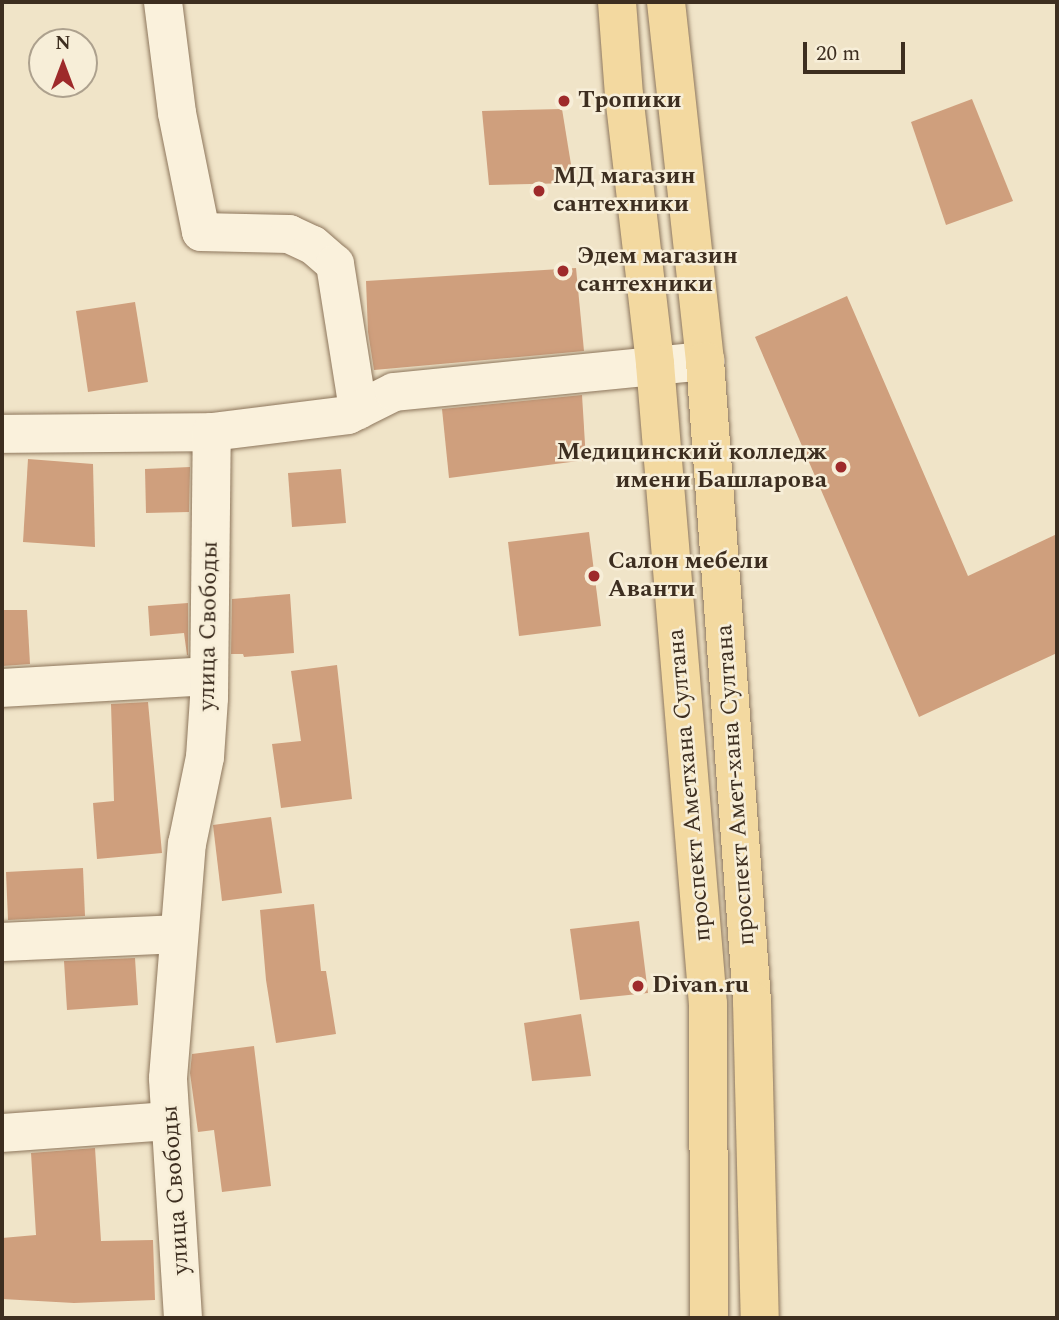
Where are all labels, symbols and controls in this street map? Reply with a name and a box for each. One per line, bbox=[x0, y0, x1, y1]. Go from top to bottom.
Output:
north arrow bbox=[28, 28, 98, 98]
scale bar bbox=[807, 28, 908, 72]
text: N bbox=[55, 29, 71, 58]
text: 20 m bbox=[816, 38, 860, 70]
place label: Тропики bbox=[578, 87, 682, 115]
marker: Тропики bbox=[556, 93, 572, 109]
place label: МД магазин сантехники bbox=[553, 163, 696, 219]
marker: МД магазин сантехники bbox=[531, 183, 547, 199]
place label: Эдем магазин сантехники bbox=[577, 243, 738, 299]
marker: Эдем магазин сантехники bbox=[555, 263, 571, 279]
place label: Медицинский колледж имени Башларова bbox=[556, 439, 827, 495]
marker: Медицинский колледж имени Башларова bbox=[833, 459, 849, 475]
street label: улица Свободы bbox=[193, 541, 225, 711]
place label: Салон мебели Аванти bbox=[608, 548, 769, 604]
marker: Салон мебели Аванти bbox=[586, 568, 602, 584]
street label: проспект Амет-хана Султана bbox=[710, 623, 762, 947]
street label: проспект Аметхана Султана bbox=[662, 627, 718, 943]
place label: Divan.ru bbox=[652, 972, 749, 1000]
marker: Divan.ru bbox=[630, 978, 646, 994]
street label: улица Свободы bbox=[156, 1104, 196, 1276]

